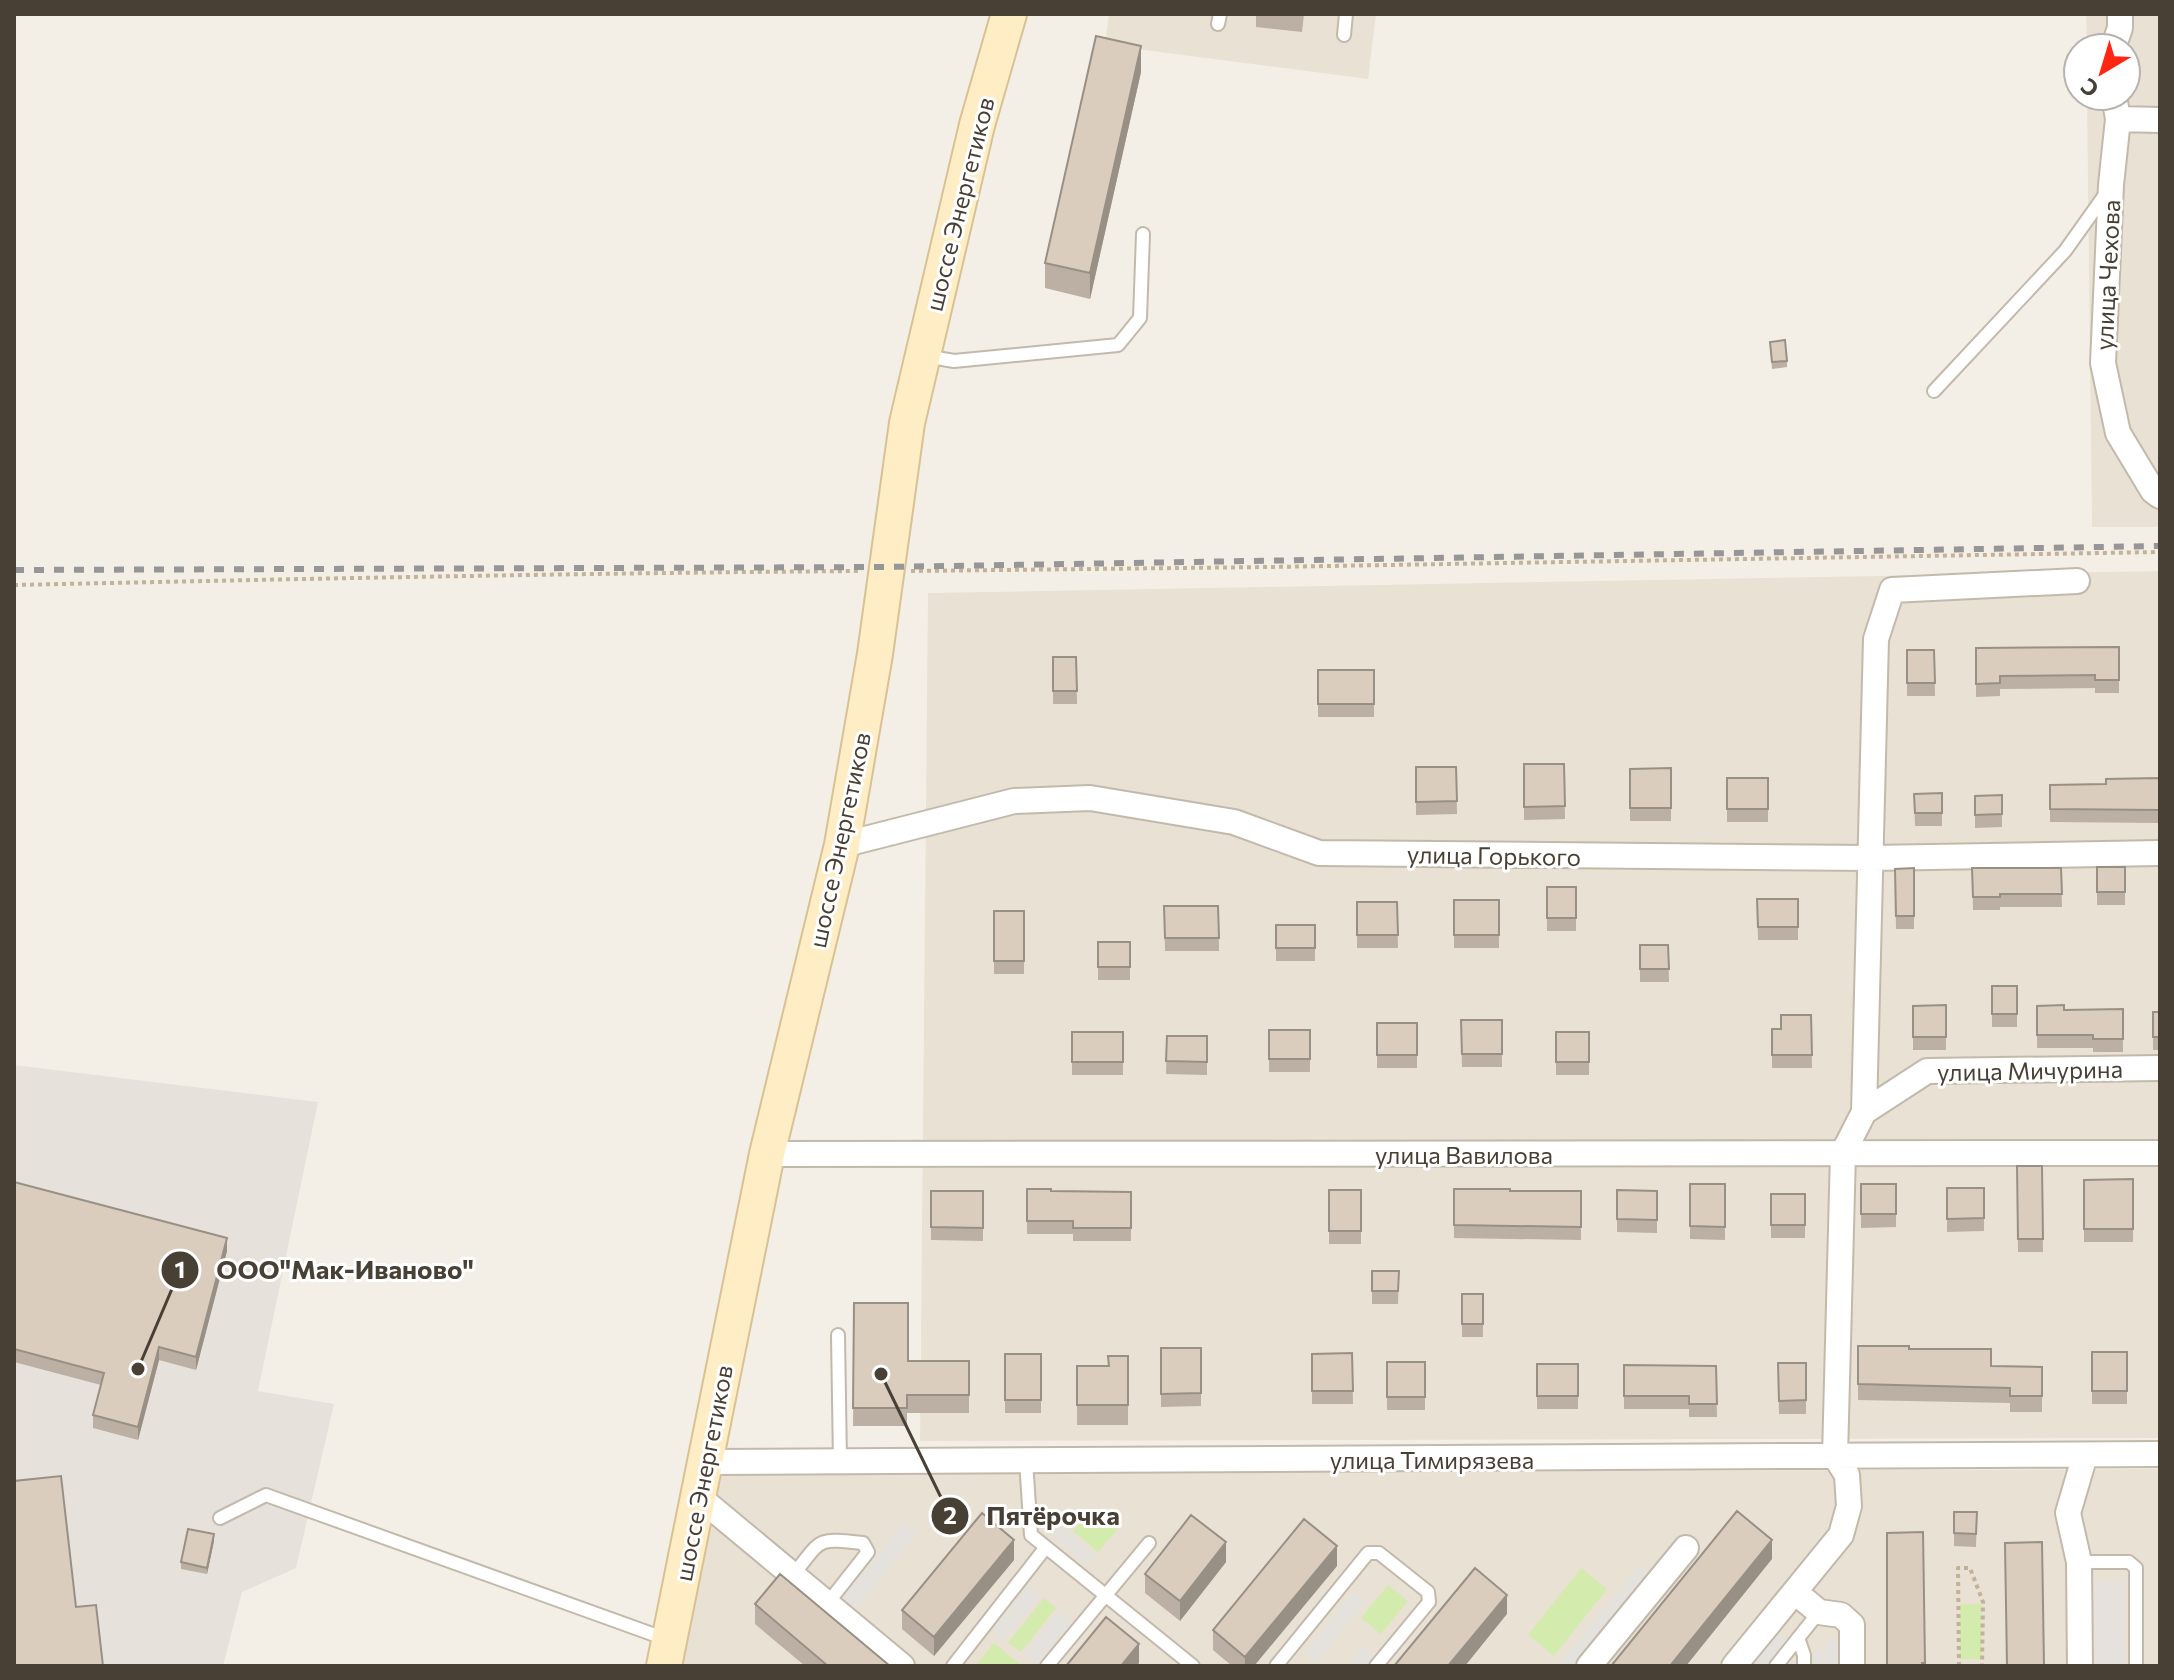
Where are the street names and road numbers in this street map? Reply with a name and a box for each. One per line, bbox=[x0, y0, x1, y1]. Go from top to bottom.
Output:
street label: шоссе Энергетиков bbox=[918, 94, 1000, 314]
street label: улица Чехова bbox=[2089, 199, 2125, 351]
street label: шоссе Энергетиков bbox=[802, 730, 876, 950]
street label: улица Горького bbox=[1407, 839, 1581, 871]
street label: улица Мичурина bbox=[1937, 1054, 2123, 1086]
street label: улица Вавилова bbox=[1375, 1140, 1553, 1169]
street label: шоссе Энергетиков bbox=[668, 1362, 738, 1584]
street label: улица Тимирязева bbox=[1330, 1445, 1534, 1474]

